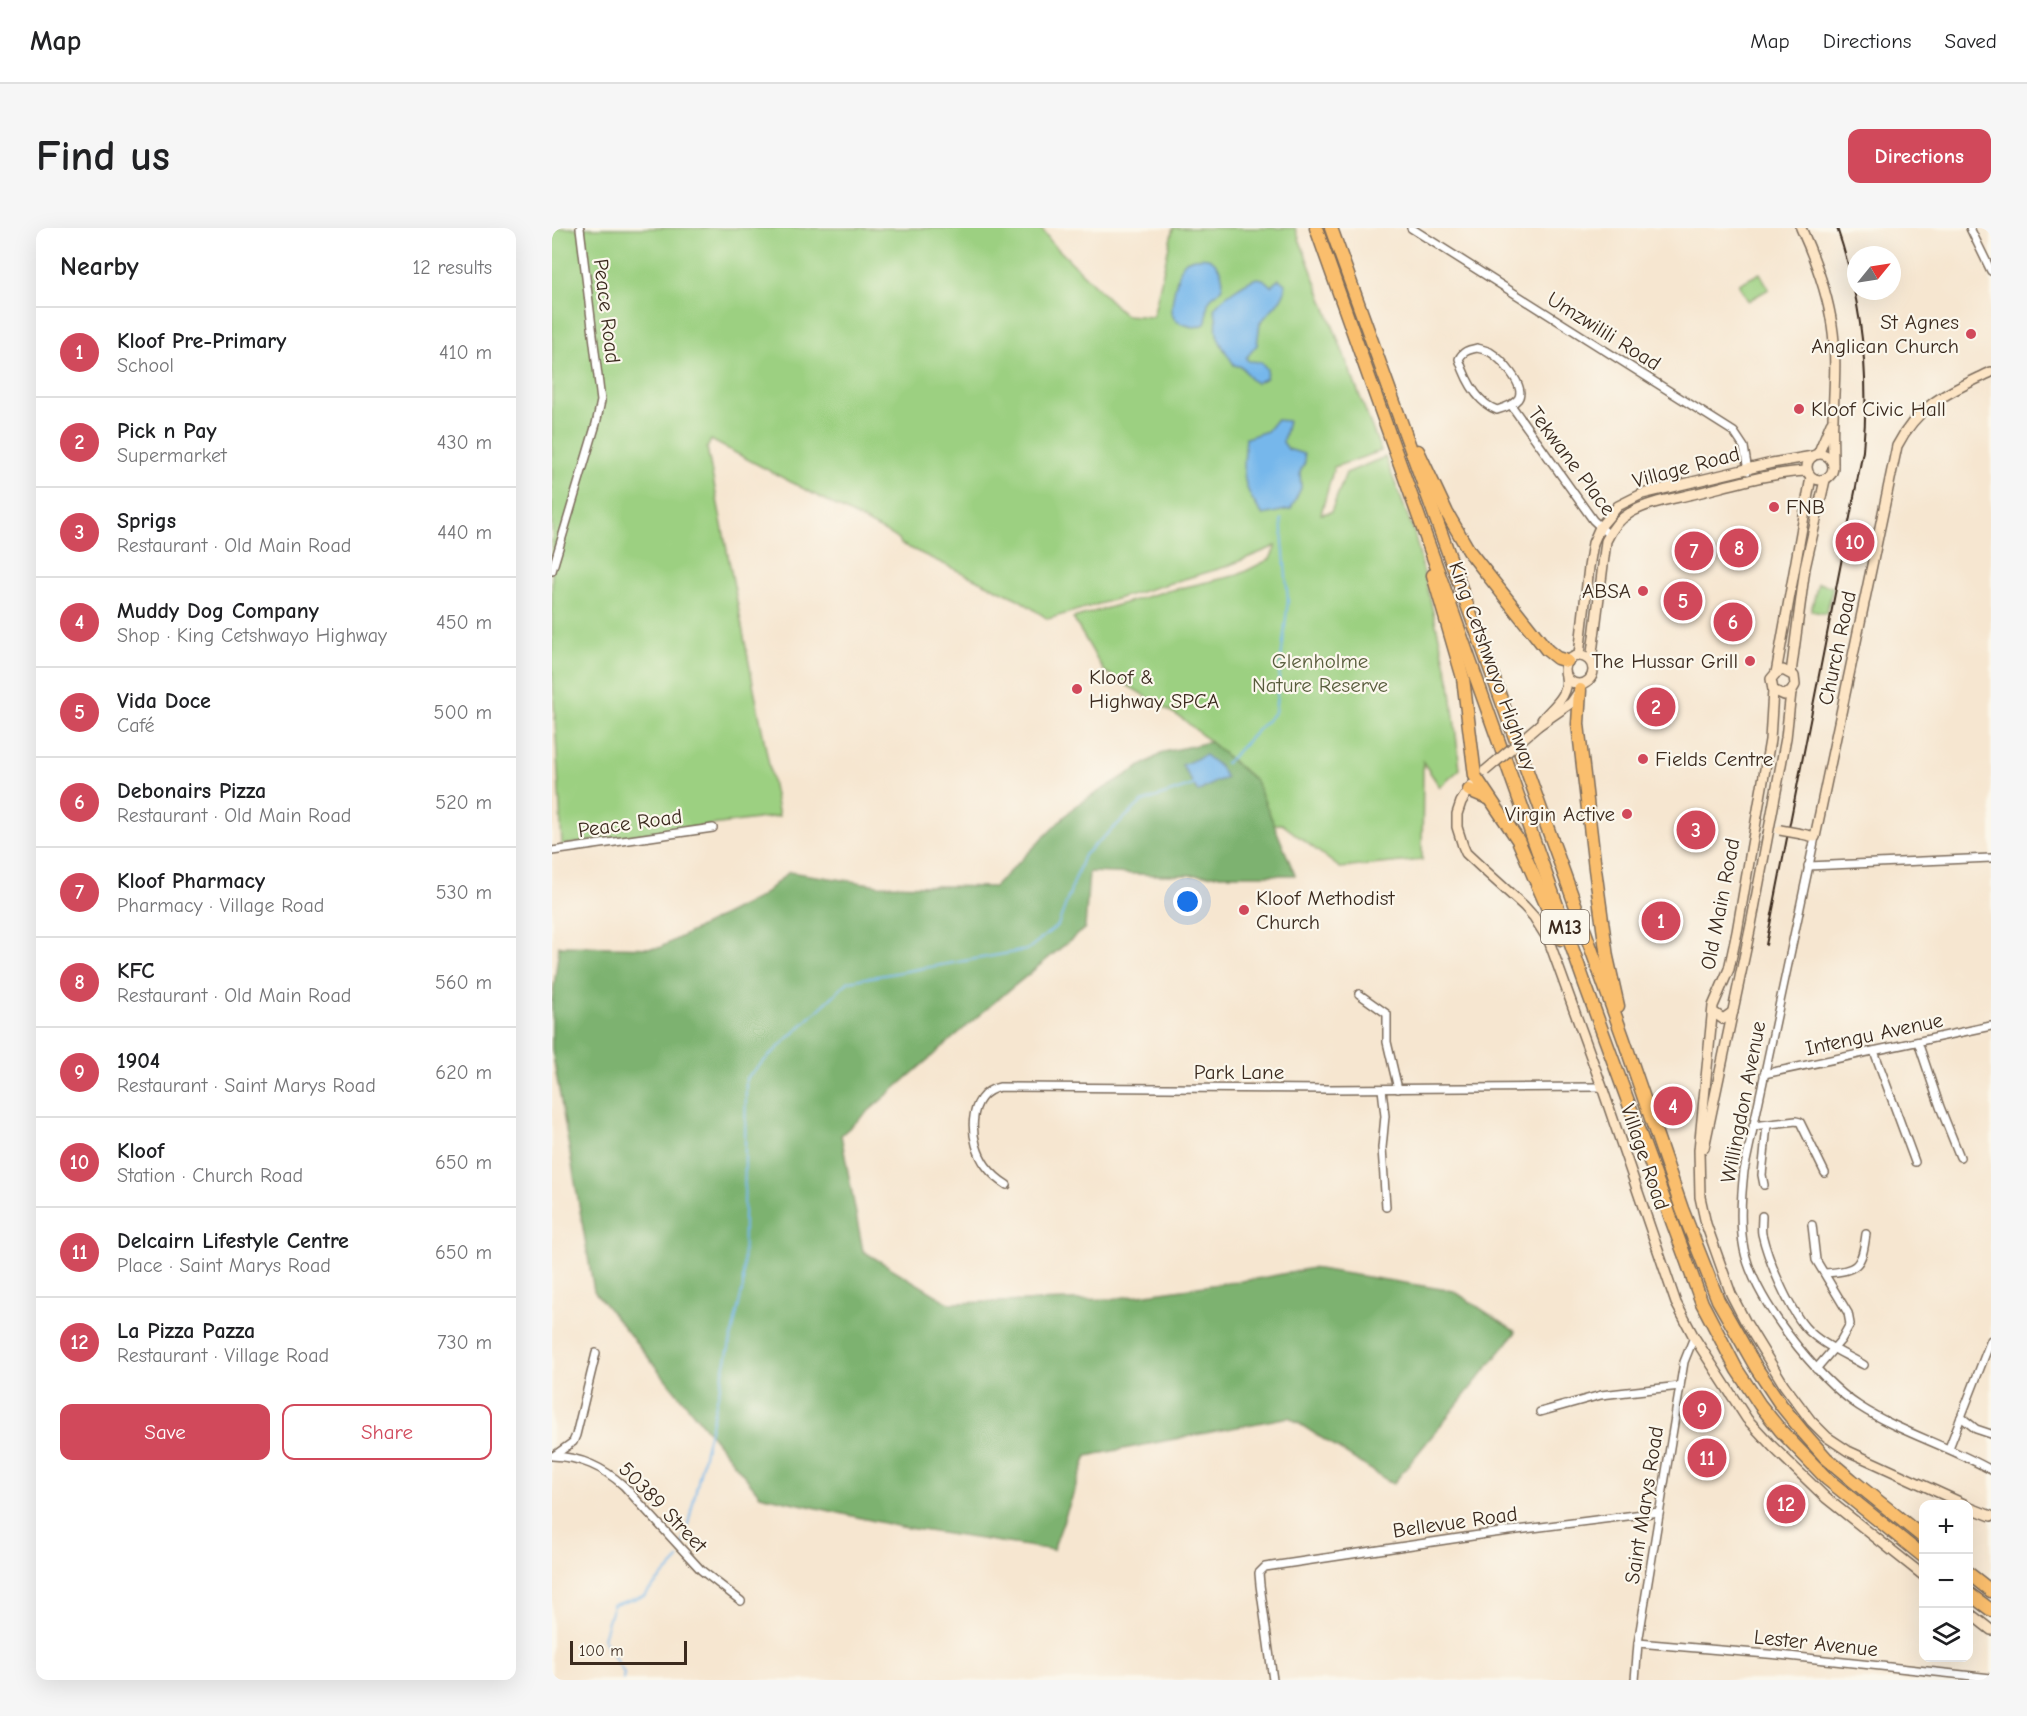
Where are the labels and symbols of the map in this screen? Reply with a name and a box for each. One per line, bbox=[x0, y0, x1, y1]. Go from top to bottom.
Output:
north arrow bbox=[1847, 246, 1901, 300]
street label: Peace Road bbox=[589, 257, 625, 365]
street label: Umzwilili Road bbox=[1543, 287, 1665, 375]
place label: St Agnes Anglican Church bbox=[1811, 310, 1959, 358]
marker: St Agnes Anglican Church bbox=[1964, 327, 1978, 341]
place label: Kloof Civic Hall bbox=[1811, 397, 1946, 421]
street label: Tekwane Place bbox=[1523, 402, 1621, 520]
marker: Kloof Civic Hall bbox=[1792, 402, 1806, 416]
street label: Village Road bbox=[1630, 441, 1742, 493]
place label: FNB bbox=[1786, 495, 1825, 519]
marker: FNB bbox=[1767, 500, 1781, 514]
pin: 10 bbox=[1836, 520, 1874, 564]
pin: 8 bbox=[1720, 526, 1758, 570]
pin: 7 bbox=[1674, 528, 1714, 574]
street label: King Cetshwayo Highway bbox=[1444, 558, 1542, 774]
pin: 5 bbox=[1664, 578, 1702, 623]
place label: ABSA bbox=[1582, 579, 1631, 603]
marker: ABSA bbox=[1636, 584, 1650, 598]
street label: Church Road bbox=[1813, 589, 1861, 707]
pin: 6 bbox=[1714, 600, 1752, 644]
park label: Glenholme Nature Reserve bbox=[1252, 649, 1388, 697]
place label: The Hussar Grill bbox=[1591, 649, 1738, 673]
marker: The Hussar Grill bbox=[1743, 654, 1757, 668]
place label: Kloof & Highway SPCA bbox=[1089, 665, 1219, 713]
marker: Kloof & Highway SPCA bbox=[1070, 682, 1084, 696]
pin: 2 bbox=[1636, 684, 1676, 730]
place label: Fields Centre bbox=[1655, 747, 1773, 771]
marker: Fields Centre bbox=[1636, 752, 1650, 766]
place label: Virgin Active bbox=[1505, 802, 1615, 826]
street label: Peace Road bbox=[576, 804, 684, 842]
marker: Virgin Active bbox=[1620, 807, 1634, 821]
pin: 3 bbox=[1676, 808, 1716, 852]
street label: Old Main Road bbox=[1695, 836, 1745, 972]
place label: Kloof Methodist Church bbox=[1256, 886, 1395, 934]
your location bbox=[1173, 887, 1202, 916]
pin: 1 bbox=[1642, 898, 1680, 944]
marker: Kloof Methodist Church bbox=[1237, 903, 1251, 917]
road number: M13 bbox=[1541, 910, 1589, 944]
street label: Intengu Avenue bbox=[1803, 1008, 1945, 1060]
street label: Willingdon Avenue bbox=[1716, 1019, 1770, 1185]
street label: Park Lane bbox=[1194, 1060, 1284, 1084]
pin: 4 bbox=[1654, 1084, 1692, 1128]
street label: Village Road bbox=[1616, 1101, 1674, 1213]
pin: 9 bbox=[1682, 1388, 1722, 1432]
street label: Saint Marys Road bbox=[1620, 1425, 1668, 1585]
pin: 11 bbox=[1688, 1436, 1726, 1480]
street label: 50389 Street bbox=[614, 1457, 713, 1558]
pin: 12 bbox=[1766, 1482, 1806, 1526]
street label: Bellevue Road bbox=[1391, 1501, 1519, 1543]
street label: Lester Avenue bbox=[1753, 1625, 1879, 1661]
scale bar bbox=[570, 1638, 687, 1666]

